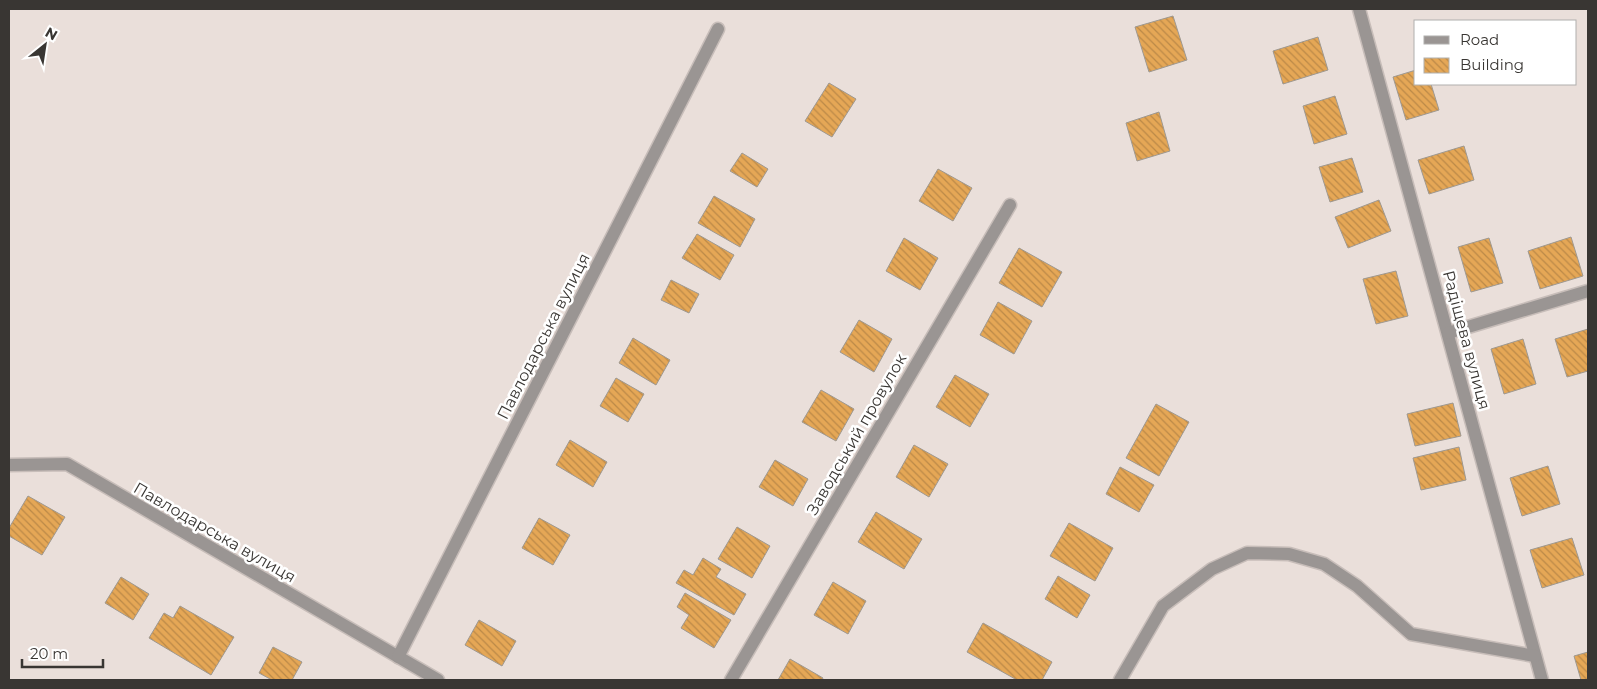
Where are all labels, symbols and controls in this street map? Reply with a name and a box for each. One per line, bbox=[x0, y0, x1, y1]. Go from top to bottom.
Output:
north arrow bbox=[20, 20, 70, 70]
legend bbox=[1414, 20, 1577, 85]
text: N bbox=[42, 23, 61, 44]
text: Road bbox=[1460, 30, 1499, 49]
text: Building bbox=[1460, 55, 1524, 74]
street label: Павлодарська вулиця bbox=[493, 250, 594, 422]
street label: Радіщева вулиця bbox=[1439, 268, 1494, 412]
street label: Заводський провулок bbox=[802, 350, 911, 518]
street label: Павлодарська вулиця bbox=[130, 478, 299, 587]
scale bar bbox=[22, 636, 104, 668]
text: 20 m bbox=[30, 644, 68, 663]

